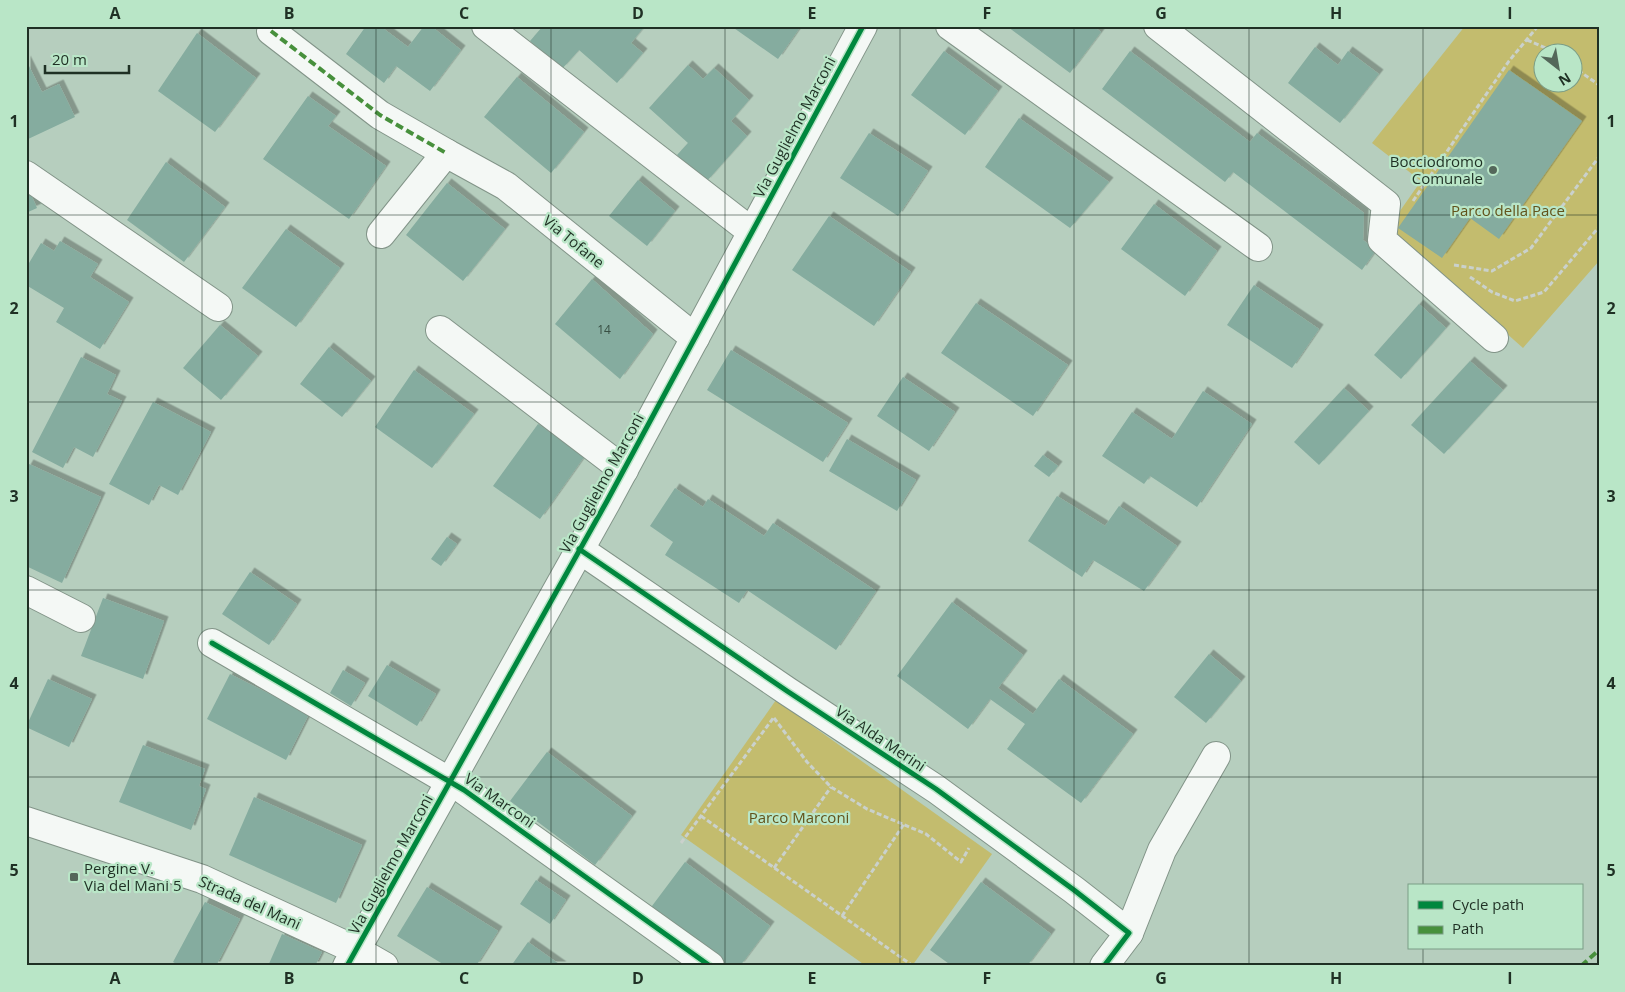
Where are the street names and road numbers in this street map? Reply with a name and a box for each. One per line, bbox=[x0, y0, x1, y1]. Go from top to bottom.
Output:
street label: Via Guglielmo Marconi bbox=[748, 53, 840, 201]
street label: Via Tofane bbox=[539, 210, 609, 272]
street label: Via Guglielmo Marconi bbox=[554, 410, 648, 556]
street label: Via Alda Merini bbox=[832, 701, 930, 775]
street label: Via Marconi bbox=[461, 768, 539, 832]
street label: Via Guglielmo Marconi bbox=[343, 791, 437, 937]
street label: Strada del Mani bbox=[196, 871, 304, 933]

